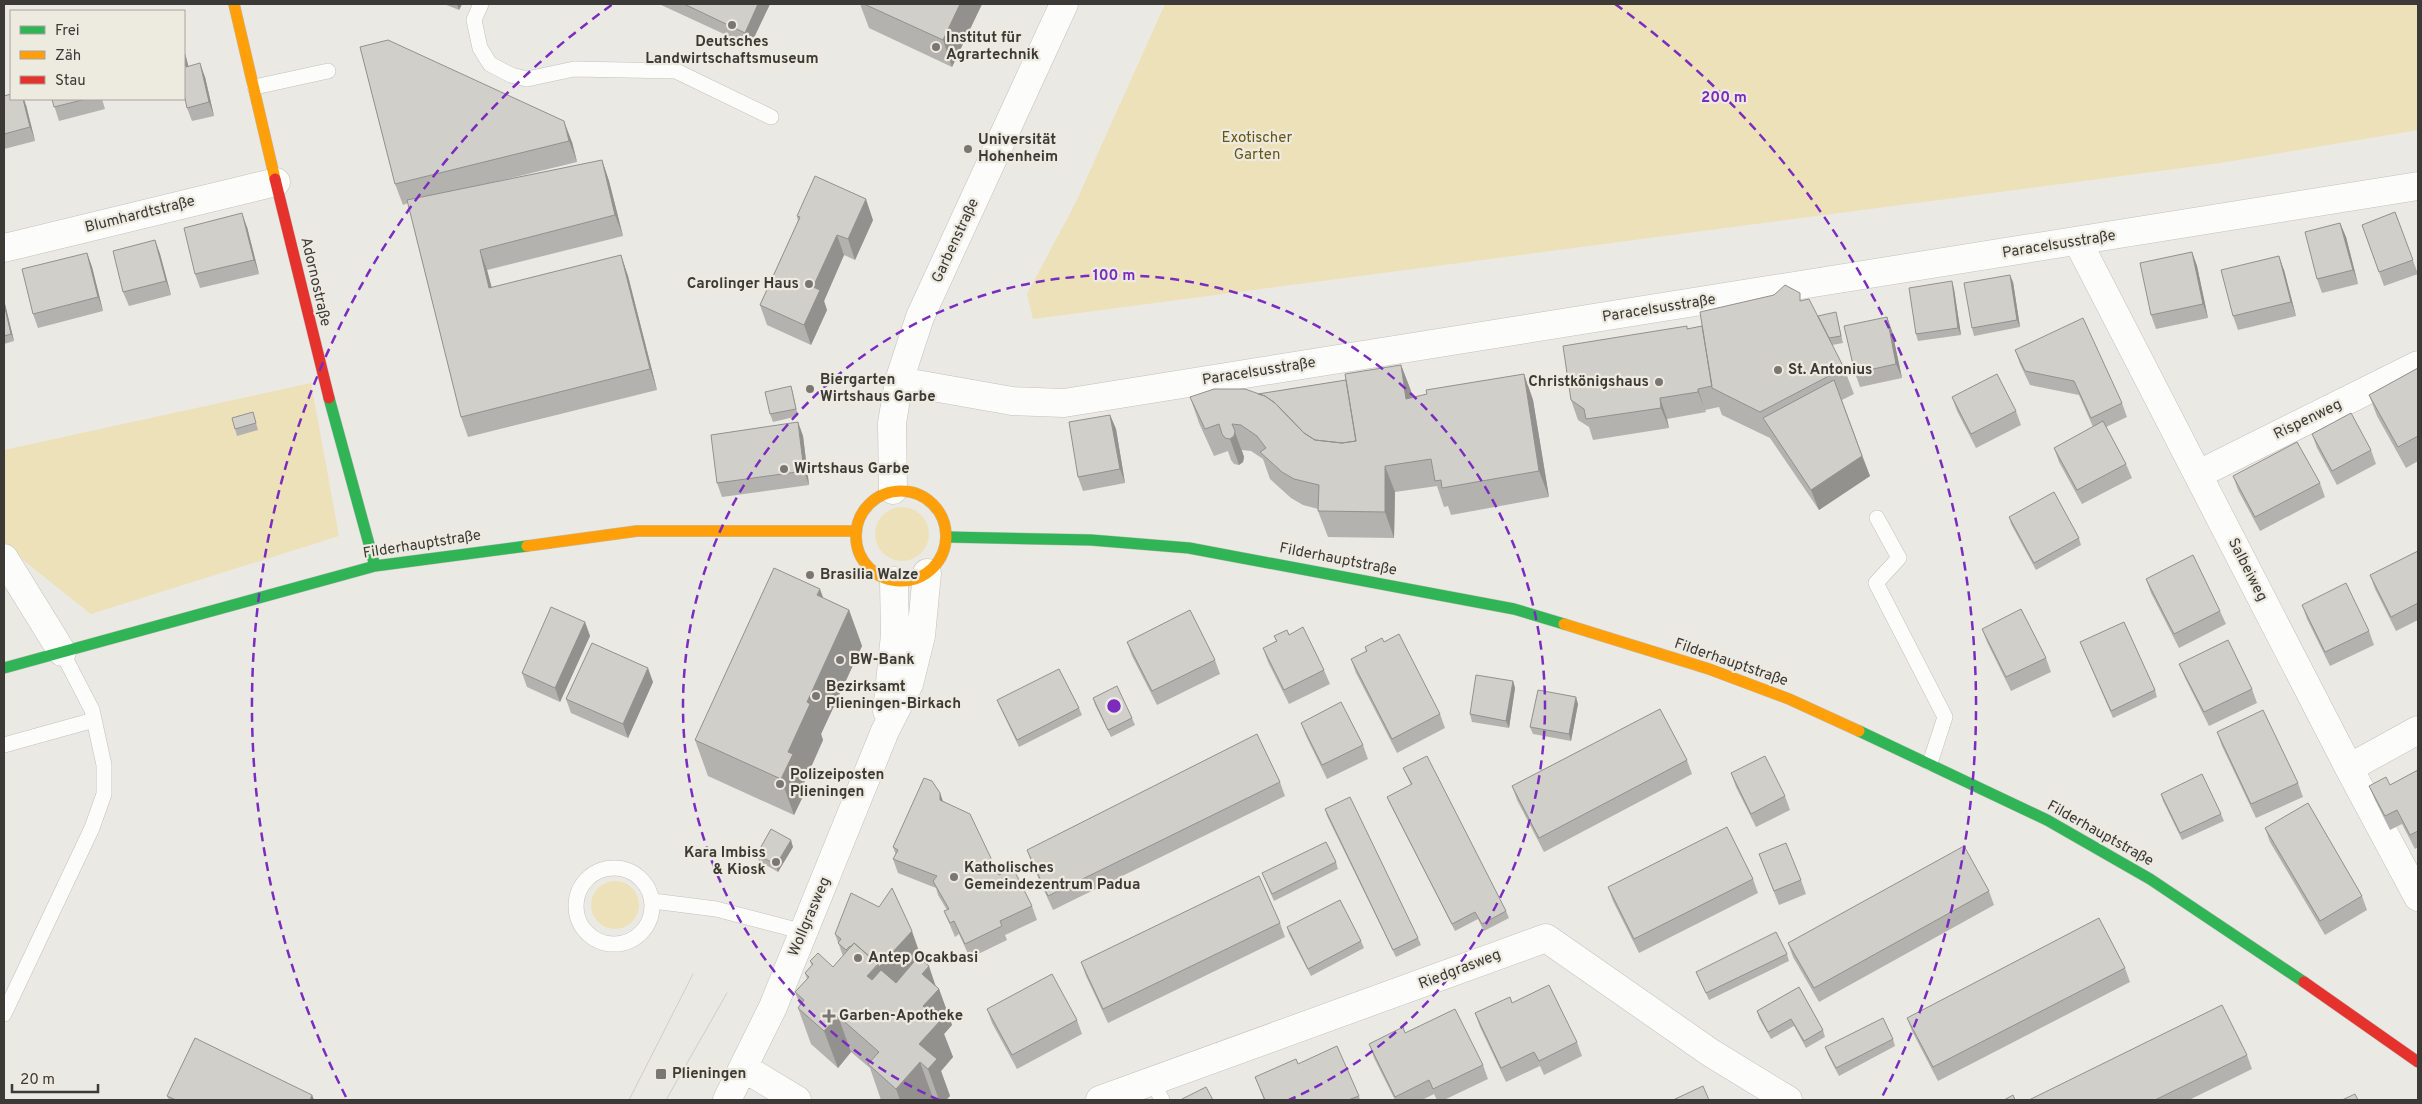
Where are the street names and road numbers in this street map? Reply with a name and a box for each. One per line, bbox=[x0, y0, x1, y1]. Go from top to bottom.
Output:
street label: Blumhardtstraße bbox=[83, 192, 197, 238]
street label: Garbenstraße bbox=[928, 196, 984, 286]
street label: Paracelsusstraße bbox=[2001, 227, 2117, 263]
street label: Adornostraße bbox=[295, 235, 335, 329]
street label: Paracelsusstraße bbox=[1601, 291, 1717, 327]
street label: Paracelsusstraße bbox=[1201, 354, 1317, 390]
street label: Rispenweg bbox=[2271, 395, 2345, 445]
street label: Filderhauptstraße bbox=[362, 526, 482, 564]
street label: Salbeiweg bbox=[2223, 535, 2271, 605]
street label: Filderhauptstraße bbox=[1278, 539, 1398, 581]
street label: Filderhauptstraße bbox=[1672, 635, 1790, 691]
street label: Filderhauptstraße bbox=[2043, 797, 2157, 871]
street label: Wollgrasweg bbox=[785, 874, 835, 960]
street label: Riedgrasweg bbox=[1416, 946, 1504, 994]

